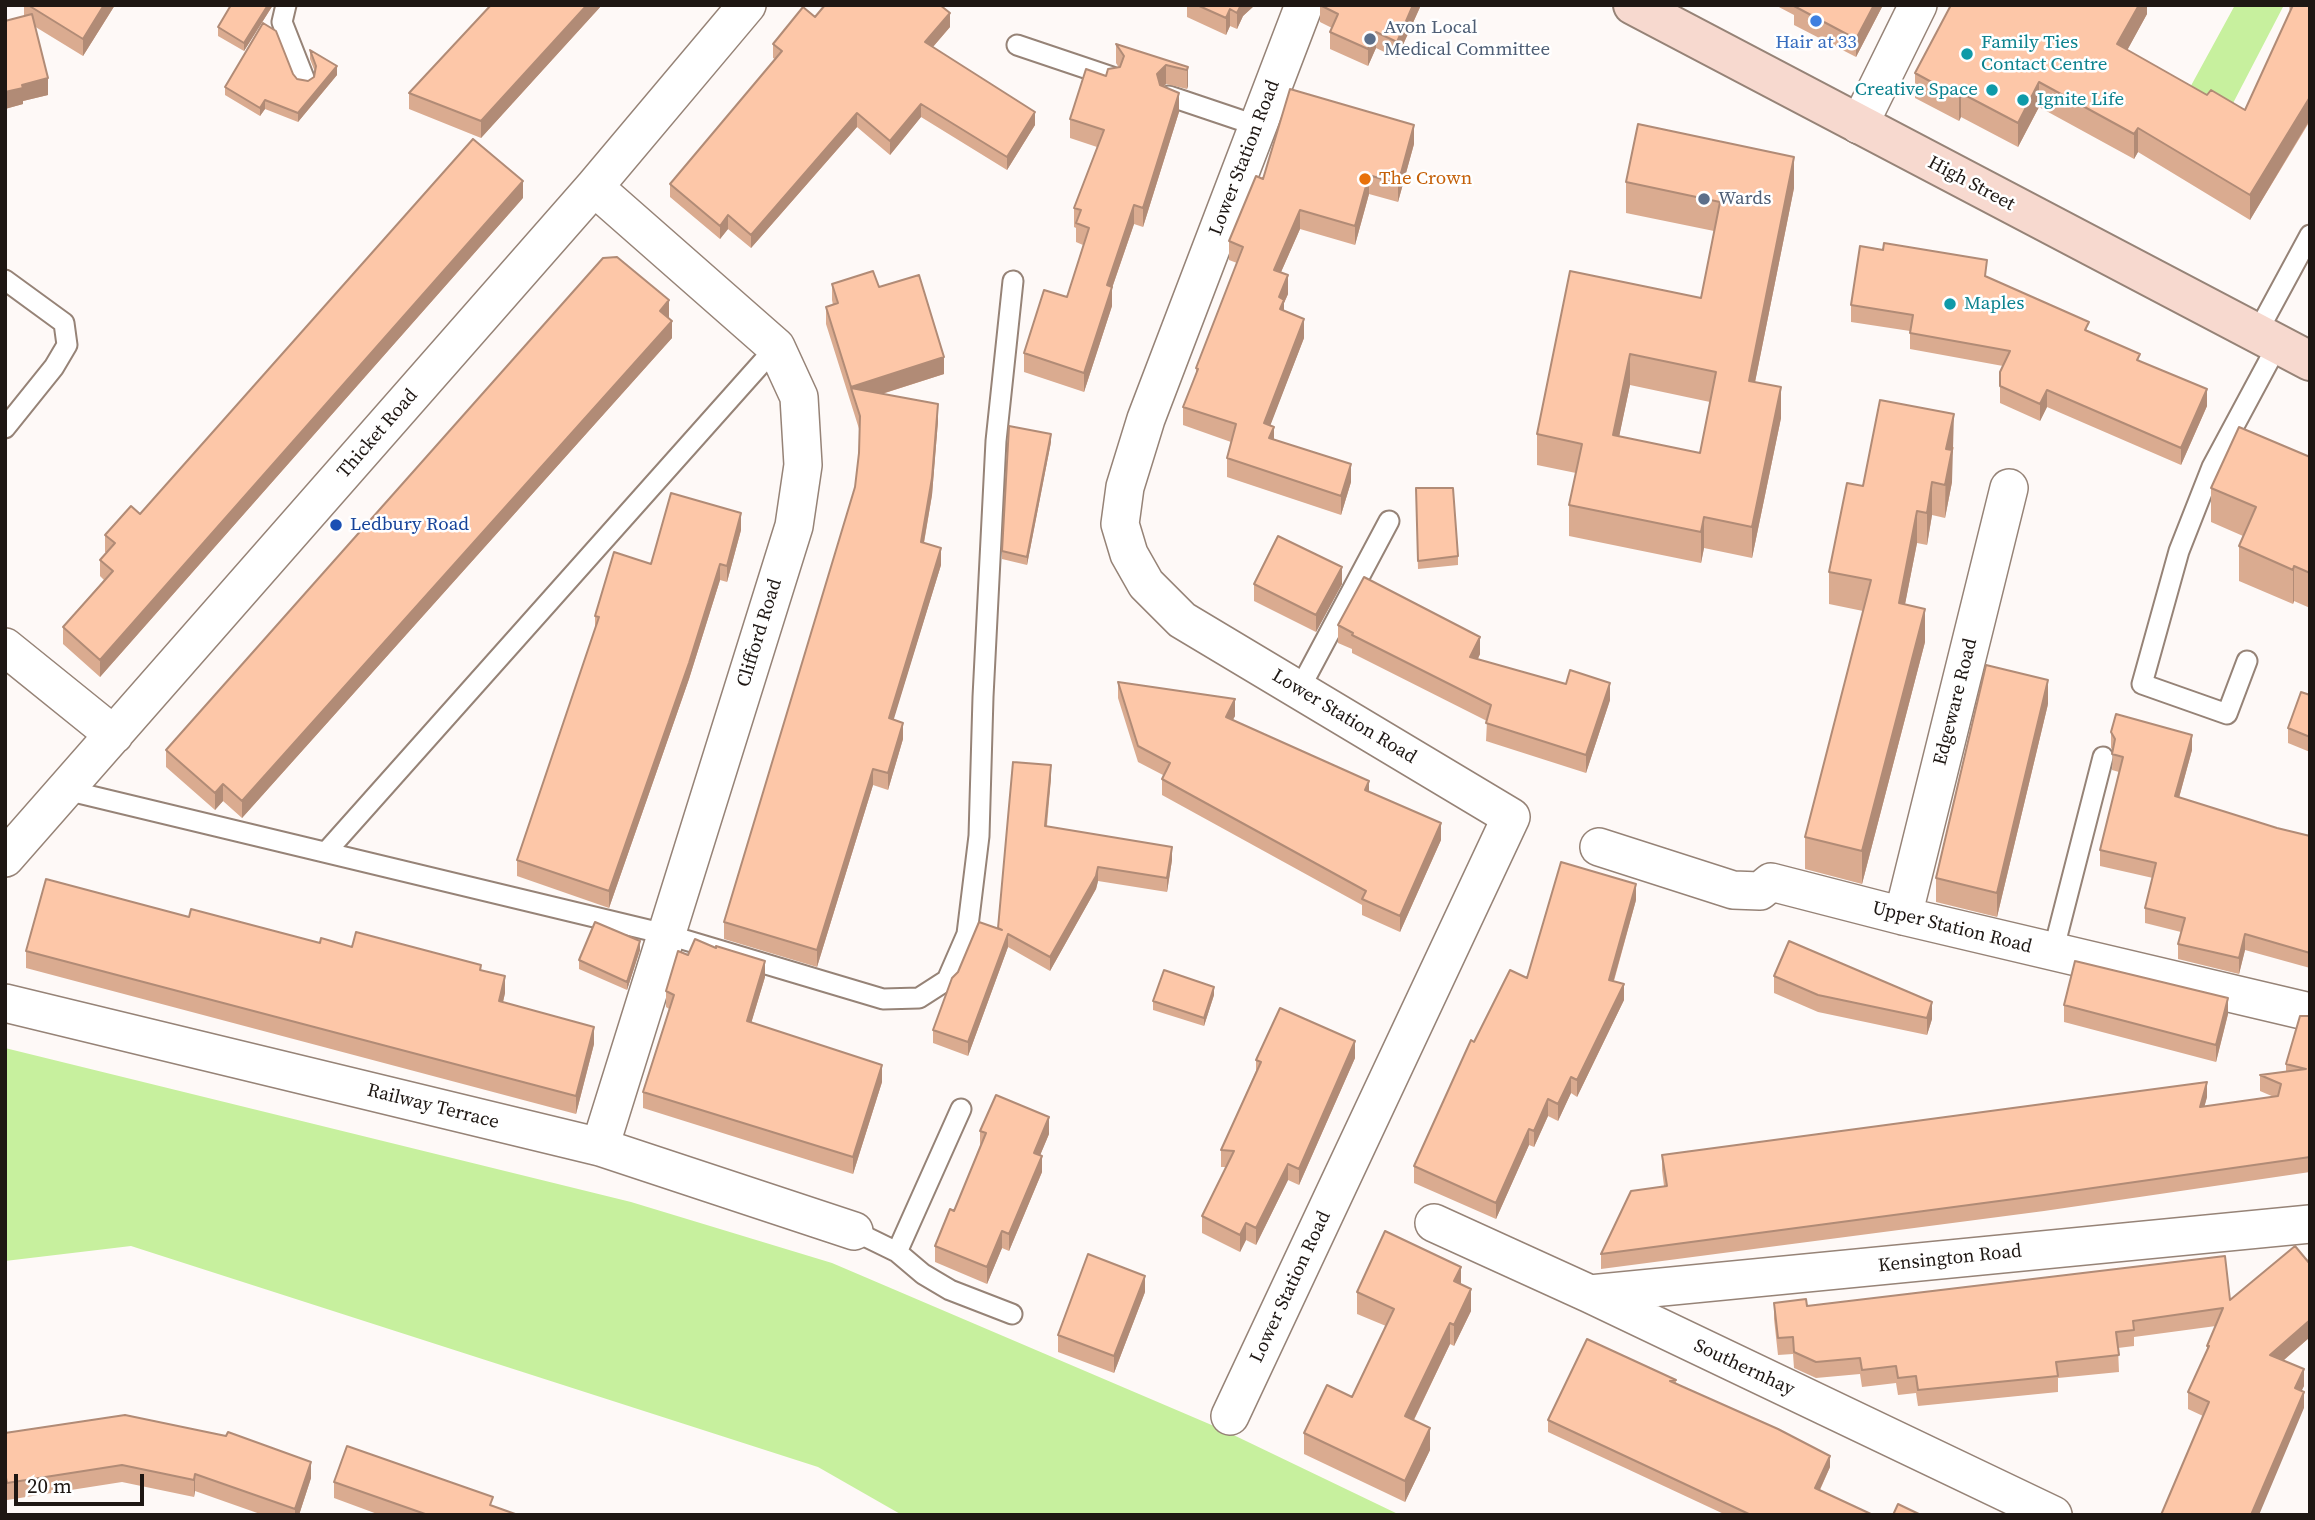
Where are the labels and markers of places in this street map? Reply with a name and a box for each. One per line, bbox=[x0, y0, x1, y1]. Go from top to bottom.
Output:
marker: Hair at 33 bbox=[1808, 13, 1824, 29]
place label: Avon Local Medical Committee bbox=[1384, 17, 1550, 61]
marker: Avon Local Medical Committee bbox=[1362, 31, 1378, 47]
place label: Hair at 33 bbox=[1775, 32, 1857, 54]
place label: Family Ties Contact Centre bbox=[1981, 32, 2107, 76]
marker: Family Ties Contact Centre bbox=[1959, 46, 1975, 62]
place label: Creative Space bbox=[1855, 79, 1978, 101]
marker: Creative Space bbox=[1984, 82, 2000, 98]
place label: Ignite Life bbox=[2037, 89, 2124, 111]
marker: Ignite Life bbox=[2015, 92, 2031, 108]
place label: The Crown bbox=[1379, 168, 1472, 190]
marker: The Crown bbox=[1357, 171, 1373, 187]
place label: Wards bbox=[1718, 188, 1771, 210]
marker: Wards bbox=[1696, 191, 1712, 207]
place label: Maples bbox=[1964, 293, 2025, 315]
marker: Maples bbox=[1942, 296, 1958, 312]
place label: Ledbury Road bbox=[350, 514, 469, 536]
marker: Ledbury Road bbox=[328, 517, 344, 533]

